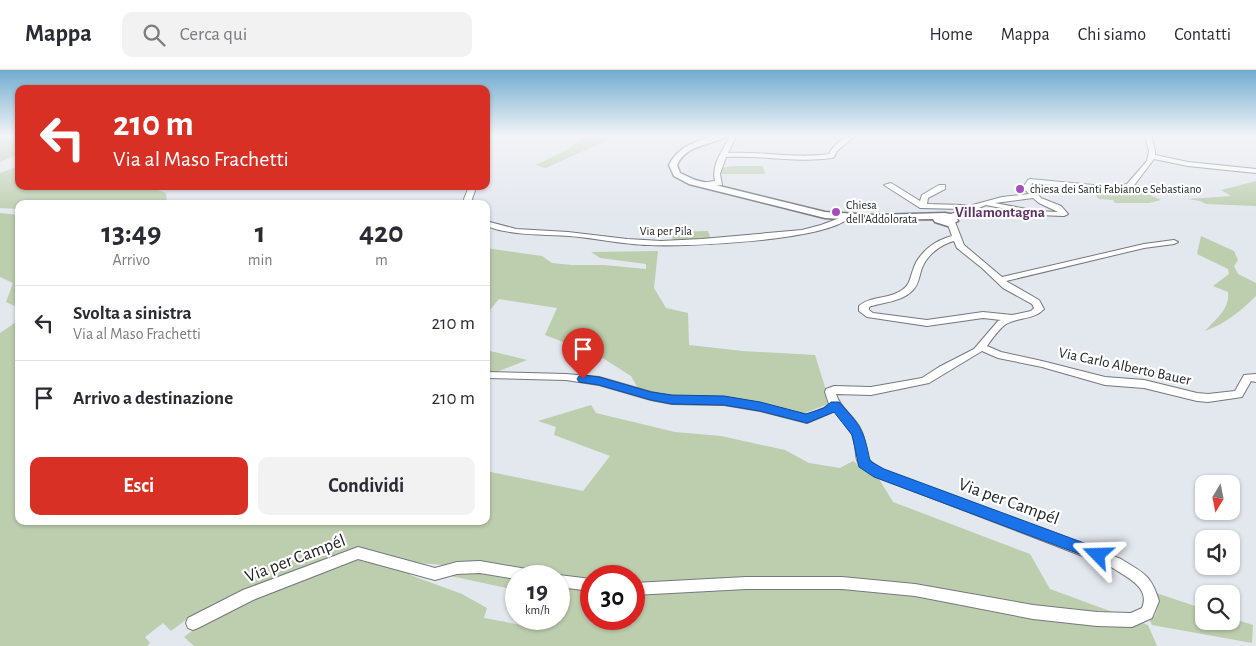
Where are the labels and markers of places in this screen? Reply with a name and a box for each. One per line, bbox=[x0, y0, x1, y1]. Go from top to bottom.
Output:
marker: chiesa dei Santi Fabiano e Sebastiano bbox=[1014, 183, 1026, 195]
place label: chiesa dei Santi Fabiano e Sebastiano bbox=[1030, 183, 1202, 195]
place label: Chiesa dell'Addolorata bbox=[846, 199, 918, 225]
marker: Chiesa dell'Addolorata bbox=[830, 206, 842, 218]
pin bbox=[562, 328, 604, 379]

